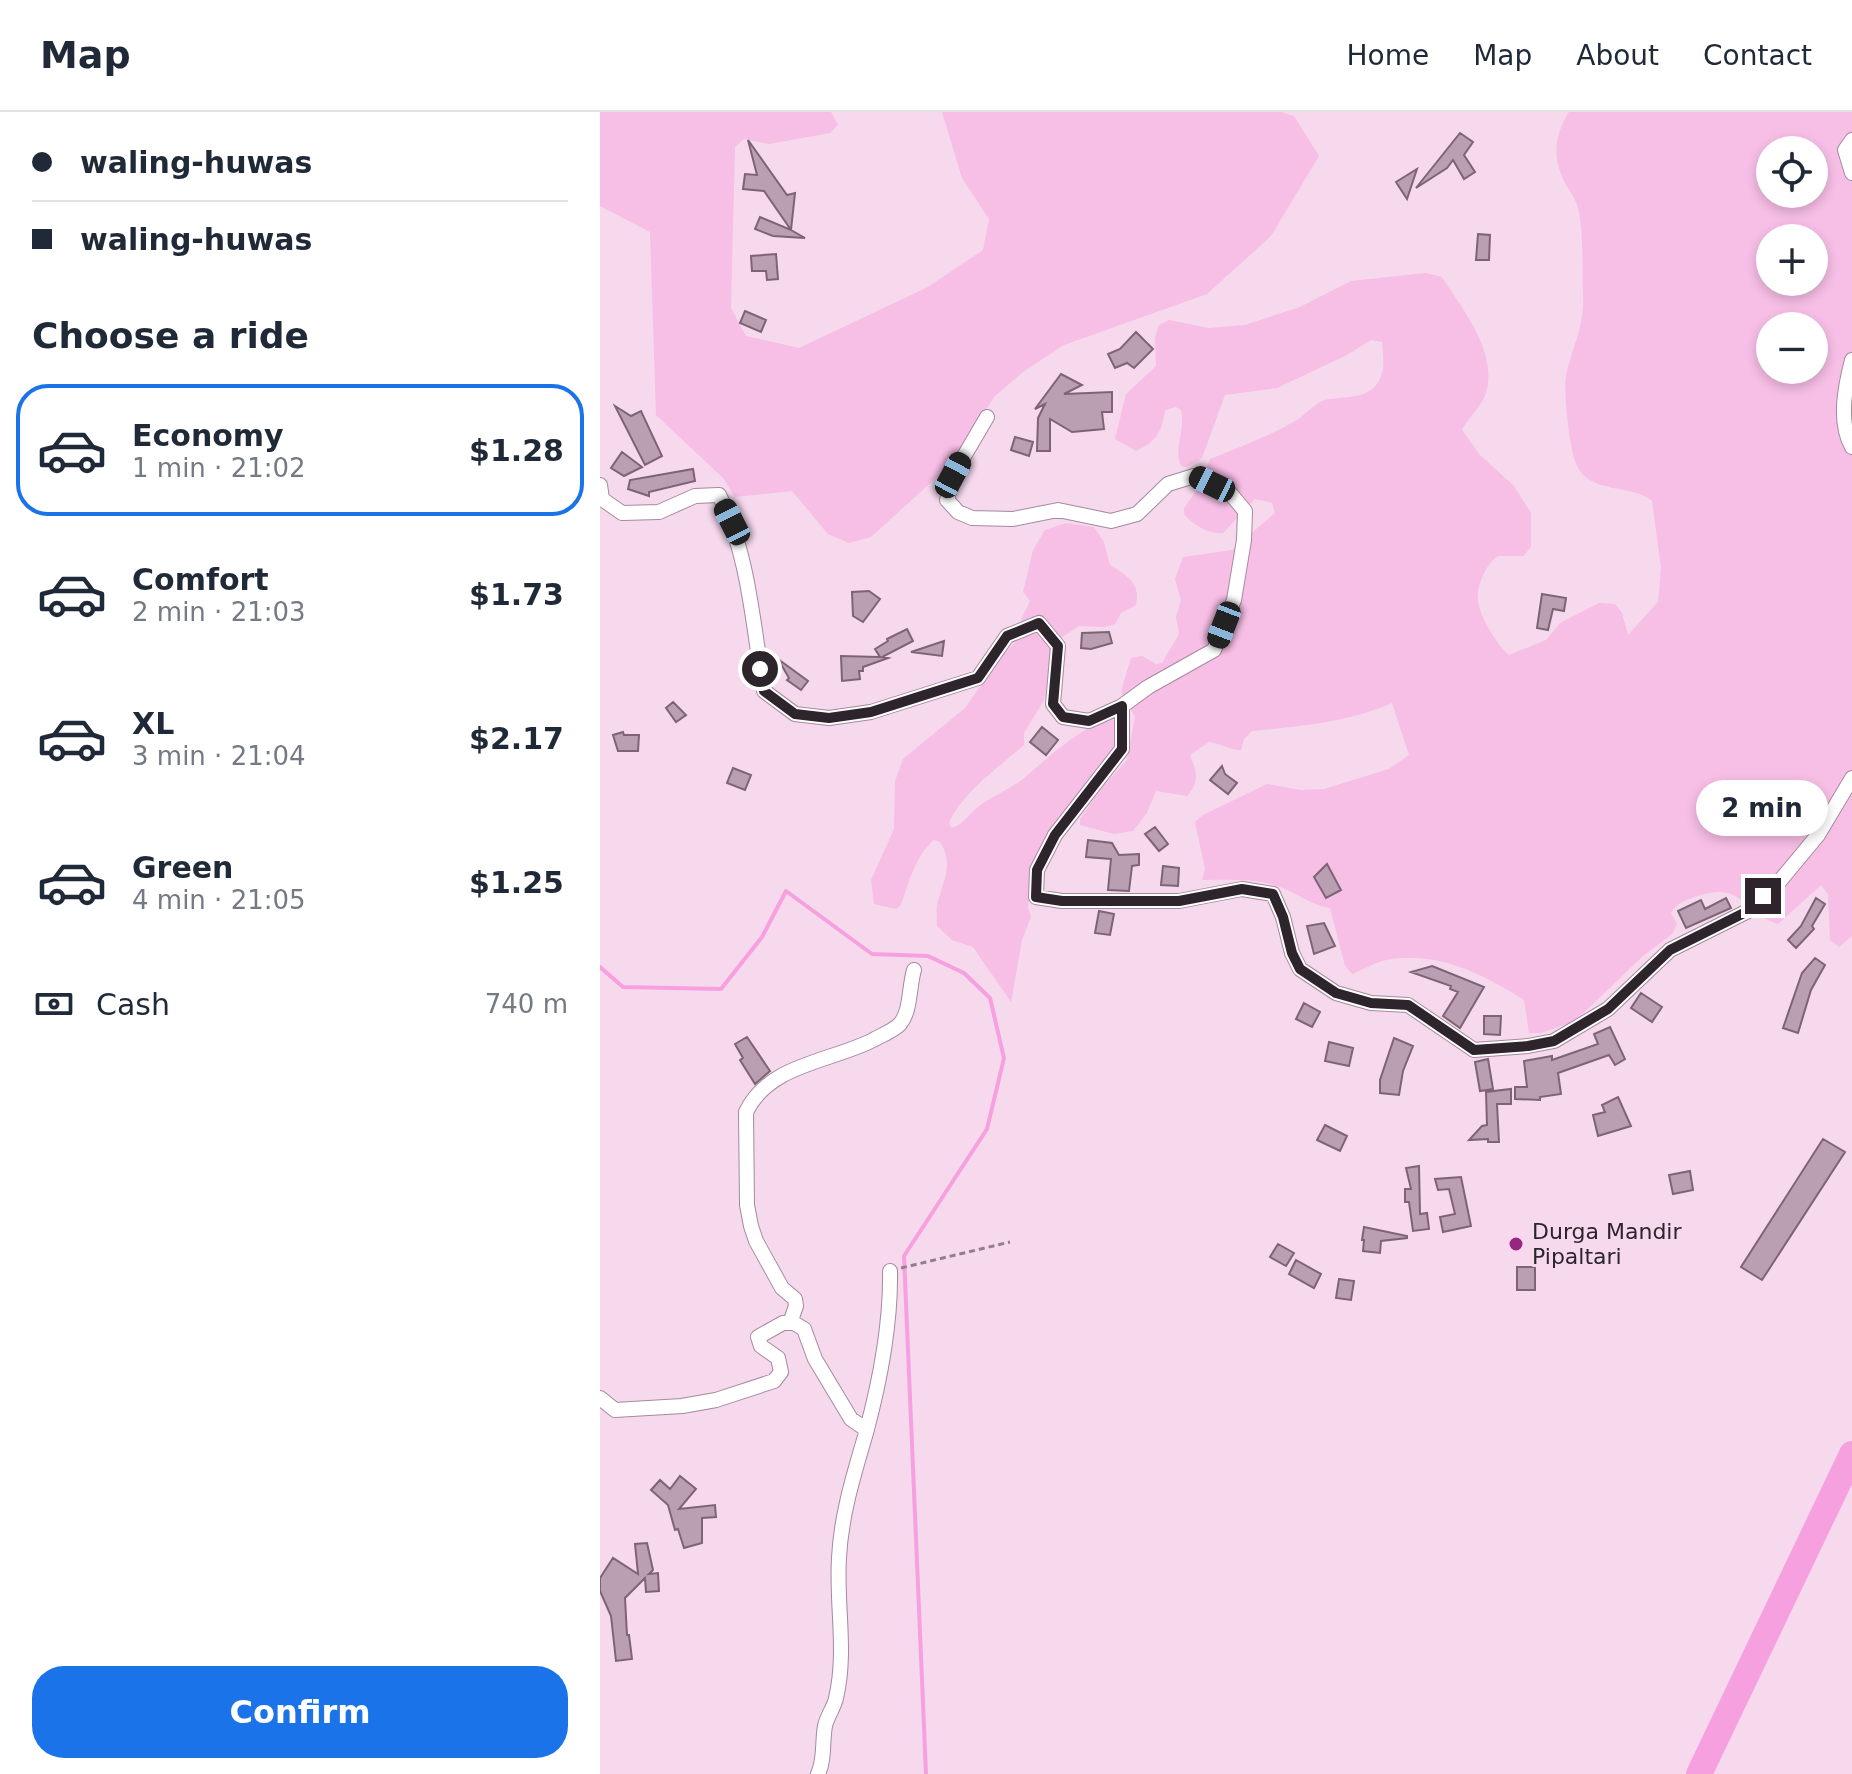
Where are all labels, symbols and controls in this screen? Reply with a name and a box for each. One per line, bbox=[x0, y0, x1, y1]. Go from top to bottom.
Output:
text: Map bbox=[40, 33, 131, 77]
text: Home bbox=[1346, 39, 1429, 72]
text: Map bbox=[1473, 39, 1532, 72]
text: About bbox=[1576, 39, 1659, 72]
text: Contact bbox=[1703, 39, 1812, 72]
map controls bbox=[1756, 136, 1828, 384]
button: locate bbox=[1756, 136, 1828, 208]
text: waling-huwas bbox=[80, 145, 312, 180]
text: waling-huwas bbox=[80, 222, 312, 257]
button: + bbox=[1756, 224, 1828, 296]
button: − bbox=[1756, 312, 1828, 384]
text: Choose a ride bbox=[32, 315, 309, 356]
icon: car bbox=[36, 414, 108, 486]
text: Economy bbox=[132, 418, 284, 453]
text: $1.28 bbox=[469, 433, 564, 468]
car bbox=[931, 448, 975, 502]
text: 1 min · 21:02 bbox=[132, 453, 306, 483]
car bbox=[1185, 463, 1239, 505]
car bbox=[710, 495, 754, 549]
icon: car bbox=[36, 558, 108, 630]
text: Comfort bbox=[132, 562, 269, 597]
text: $1.73 bbox=[469, 577, 564, 612]
text: 2 min · 21:03 bbox=[132, 597, 306, 627]
car bbox=[1204, 598, 1244, 652]
route start bbox=[742, 651, 778, 687]
icon: car bbox=[36, 702, 108, 774]
text: XL bbox=[132, 706, 174, 741]
text: $2.17 bbox=[469, 721, 564, 756]
text: 3 min · 21:04 bbox=[132, 741, 306, 771]
callout: 2 min bbox=[1697, 780, 1829, 836]
text: 2 min bbox=[1721, 793, 1803, 823]
icon: car bbox=[36, 846, 108, 918]
text: Green bbox=[132, 850, 233, 885]
text: $1.25 bbox=[469, 865, 564, 900]
route end bbox=[1745, 878, 1781, 914]
text: 4 min · 21:05 bbox=[132, 885, 306, 915]
icon: cash bbox=[32, 982, 76, 1026]
text: Cash bbox=[96, 987, 170, 1022]
text: 740 m bbox=[485, 989, 568, 1019]
place label: Durga Mandir Pipaltari bbox=[1532, 1219, 1682, 1269]
marker: Durga Mandir Pipaltari bbox=[1507, 1235, 1525, 1253]
button: Confirm bbox=[32, 1666, 568, 1758]

